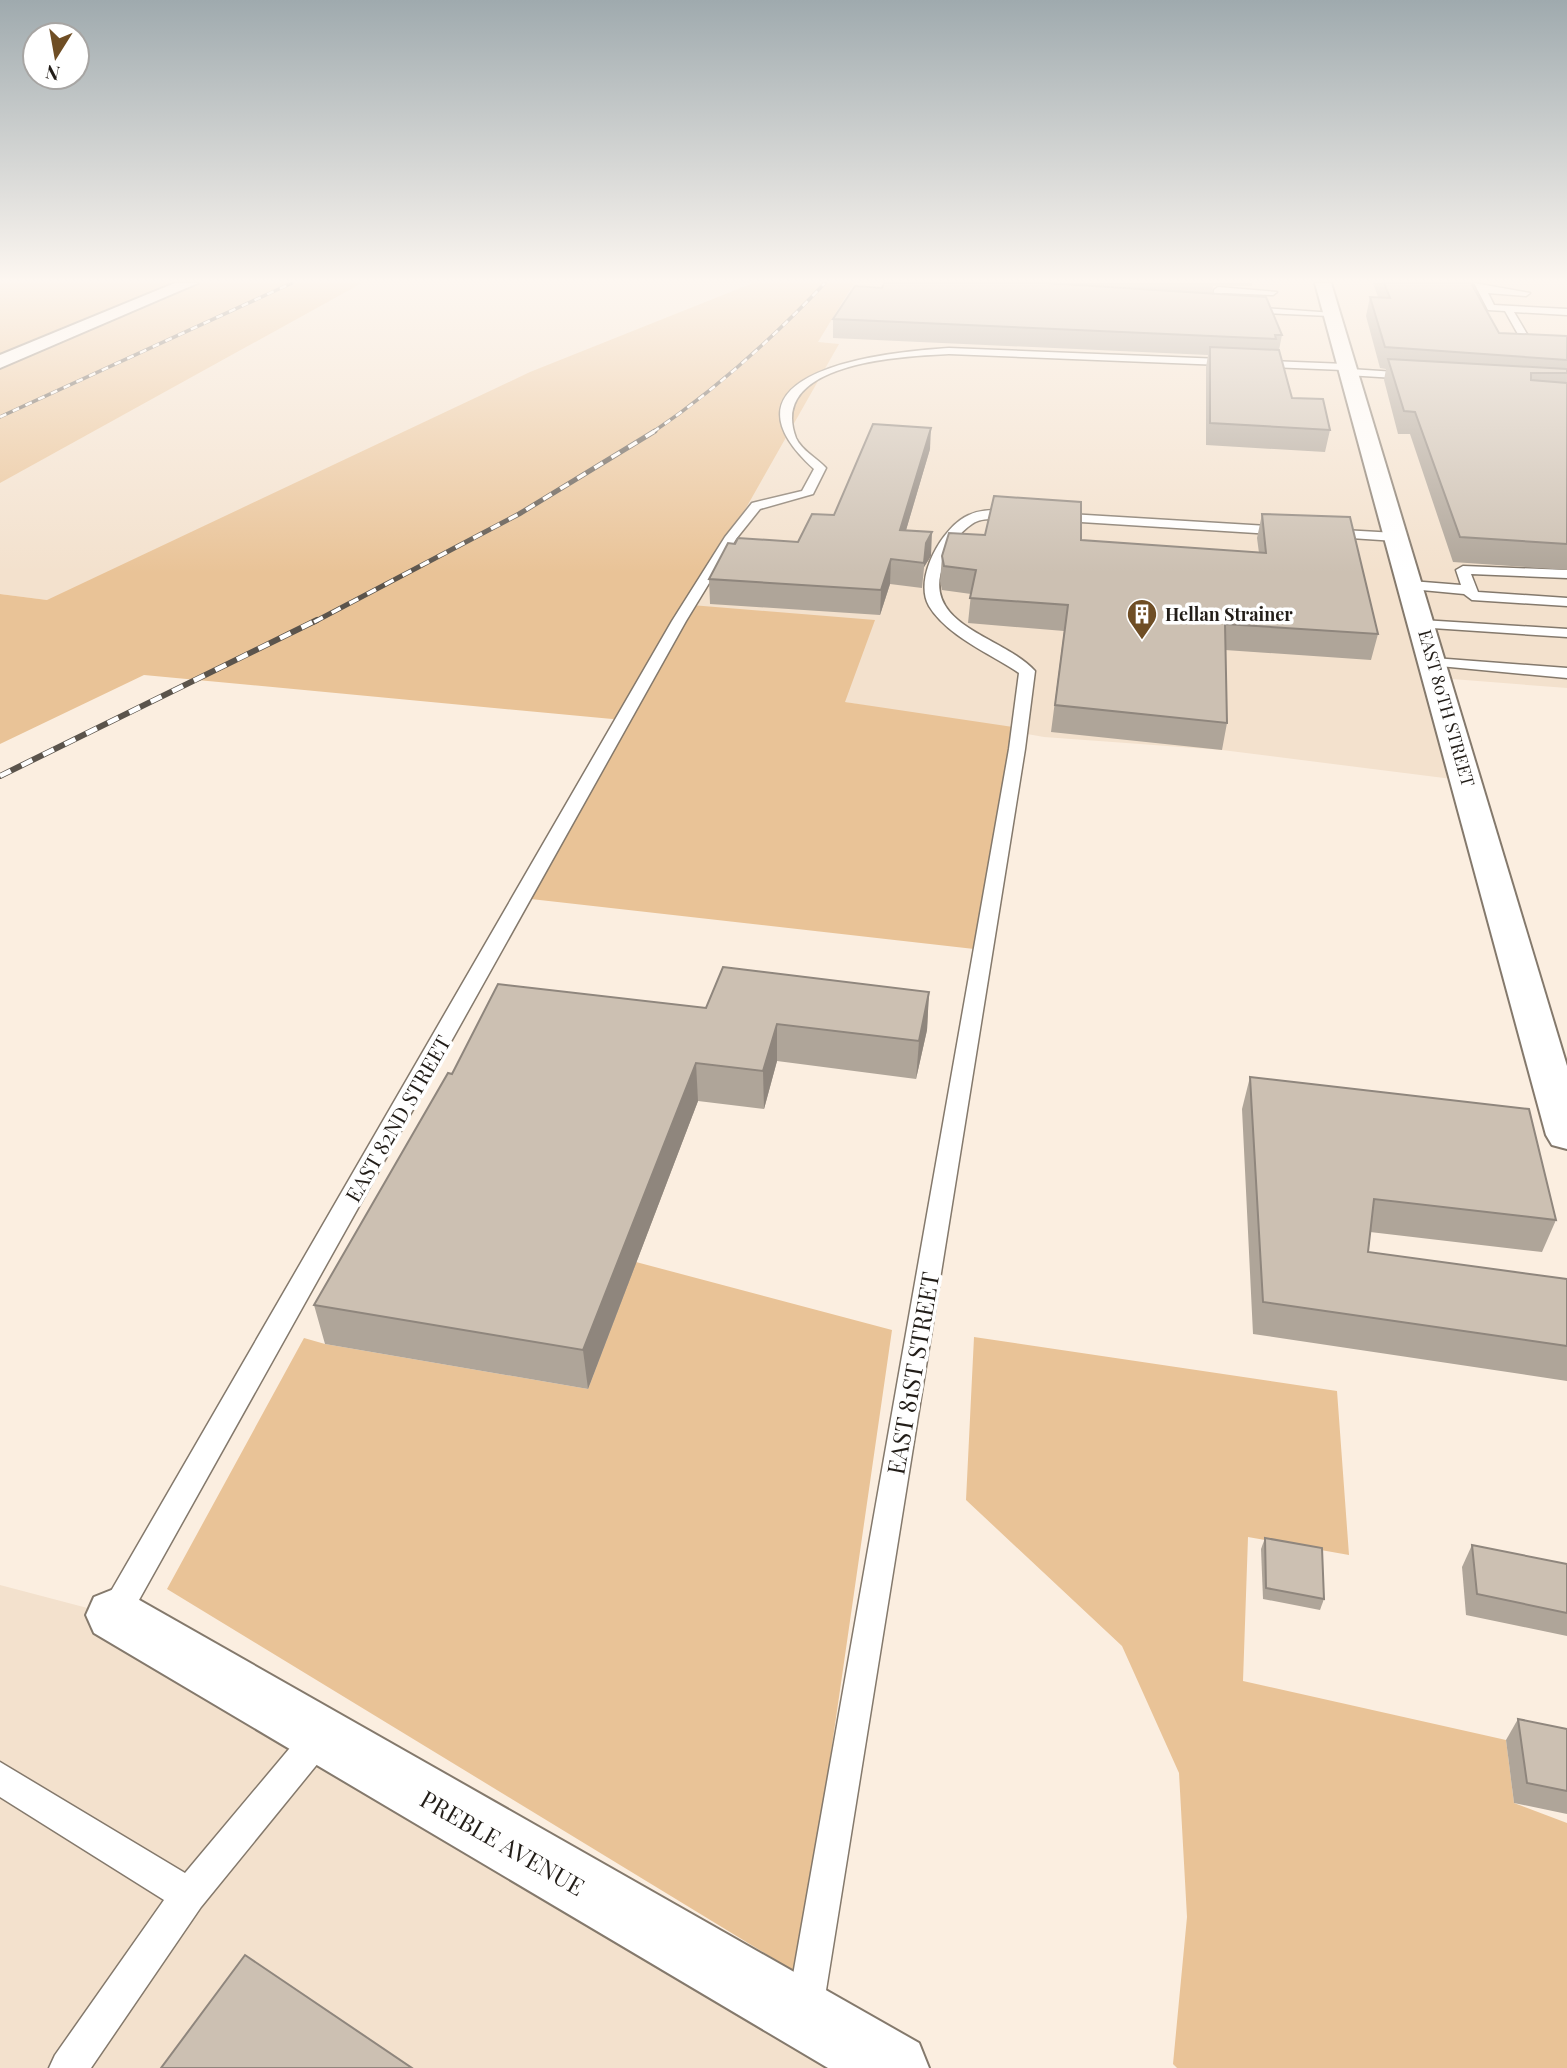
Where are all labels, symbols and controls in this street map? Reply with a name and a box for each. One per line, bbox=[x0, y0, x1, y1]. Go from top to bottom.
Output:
north arrow bbox=[21, 21, 91, 91]
text: N bbox=[43, 60, 62, 88]
building icon: Hellan Strainer bbox=[1125, 597, 1159, 641]
place label: Hellan Strainer bbox=[1165, 602, 1293, 626]
street label: EAST 80TH STREET bbox=[1413, 627, 1481, 789]
street label: EAST 82ND STREET bbox=[338, 1030, 456, 1206]
street label: EAST 81ST STREET bbox=[878, 1269, 946, 1477]
street label: PREBLE AVENUE bbox=[415, 1782, 591, 1902]

